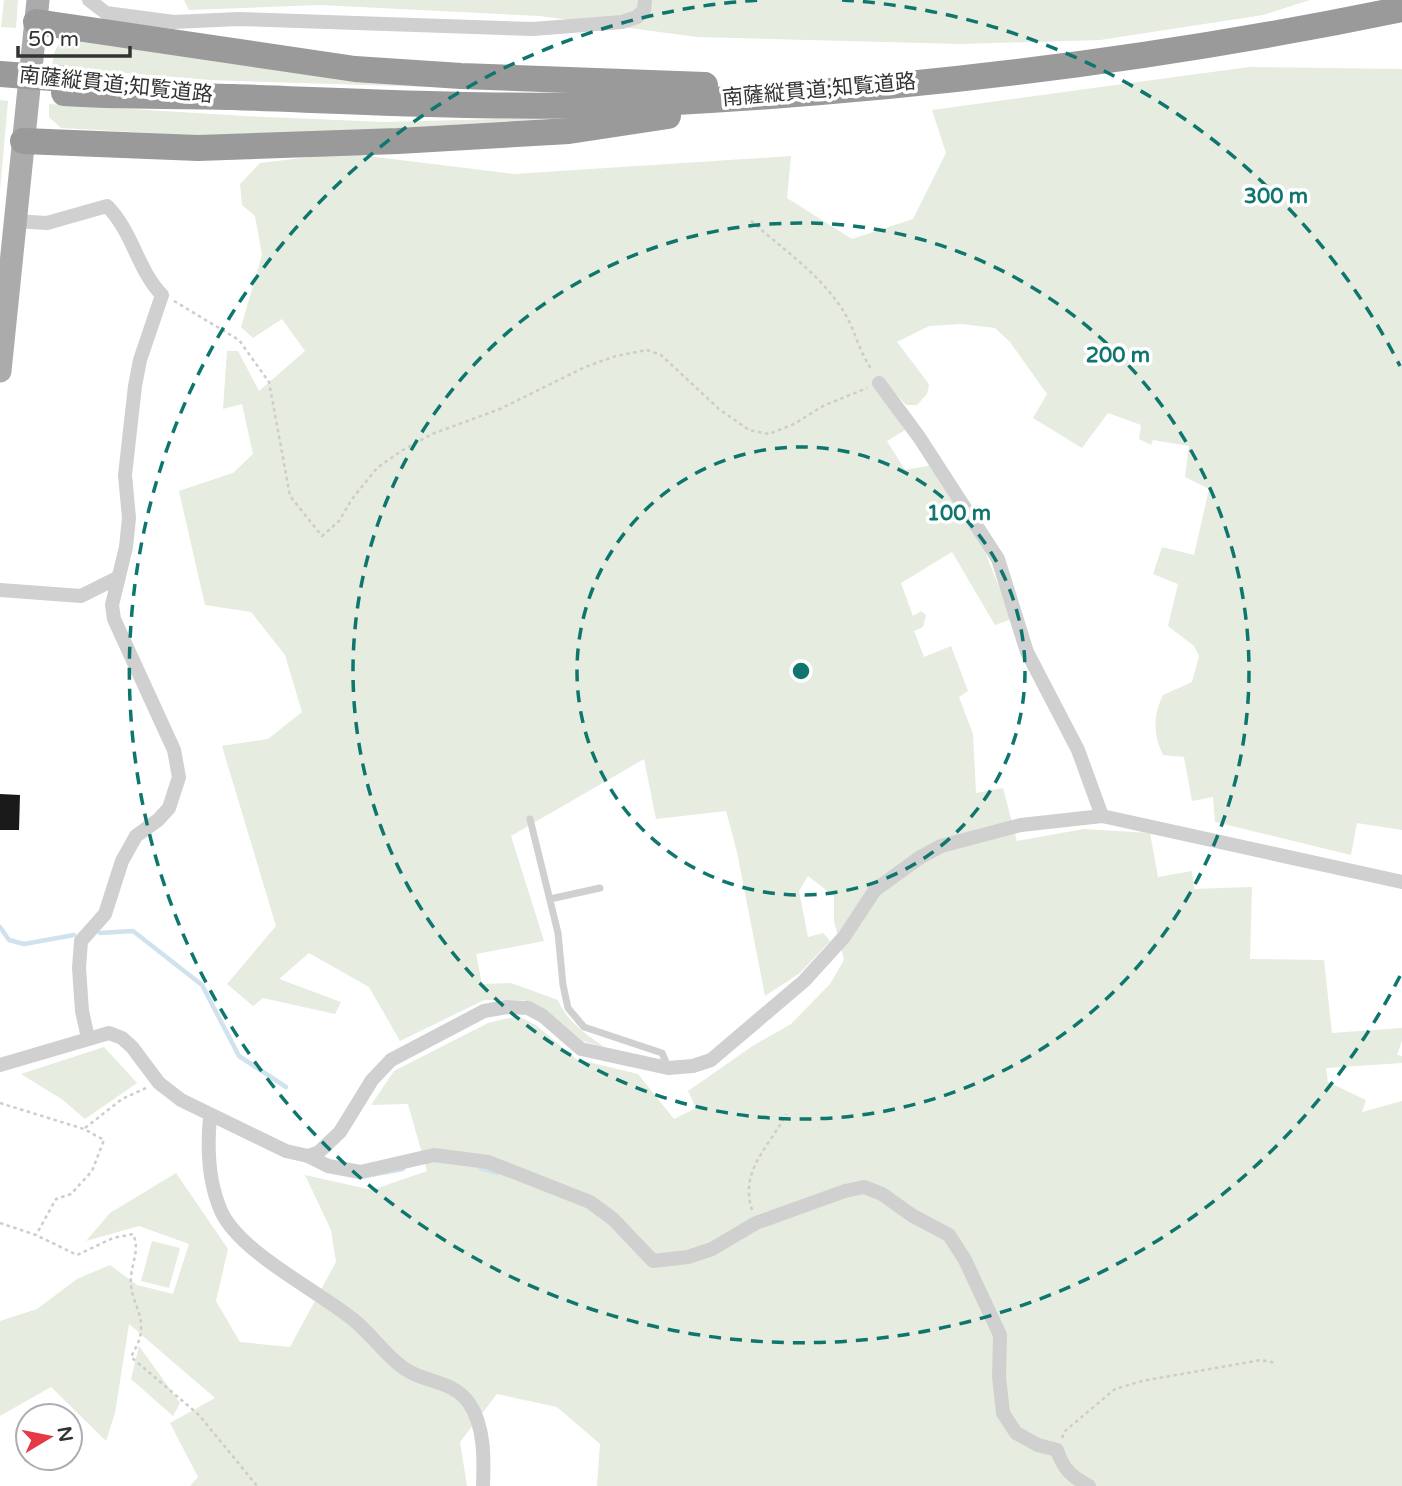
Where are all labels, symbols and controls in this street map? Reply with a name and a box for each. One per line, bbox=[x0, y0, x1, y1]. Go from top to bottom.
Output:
scale bar bbox=[18, 14, 130, 58]
text: 50 m bbox=[28, 27, 79, 52]
street label: 南薩縦貫道;知覧道路 bbox=[18, 62, 214, 108]
street label: 南薩縦貫道;知覧道路 bbox=[721, 69, 917, 111]
text: 300 m bbox=[1244, 184, 1308, 209]
text: 200 m bbox=[1086, 343, 1150, 368]
text: 100 m bbox=[927, 501, 991, 526]
centre of rings bbox=[789, 659, 813, 683]
north arrow bbox=[14, 1402, 84, 1472]
text: N bbox=[53, 1425, 77, 1444]

